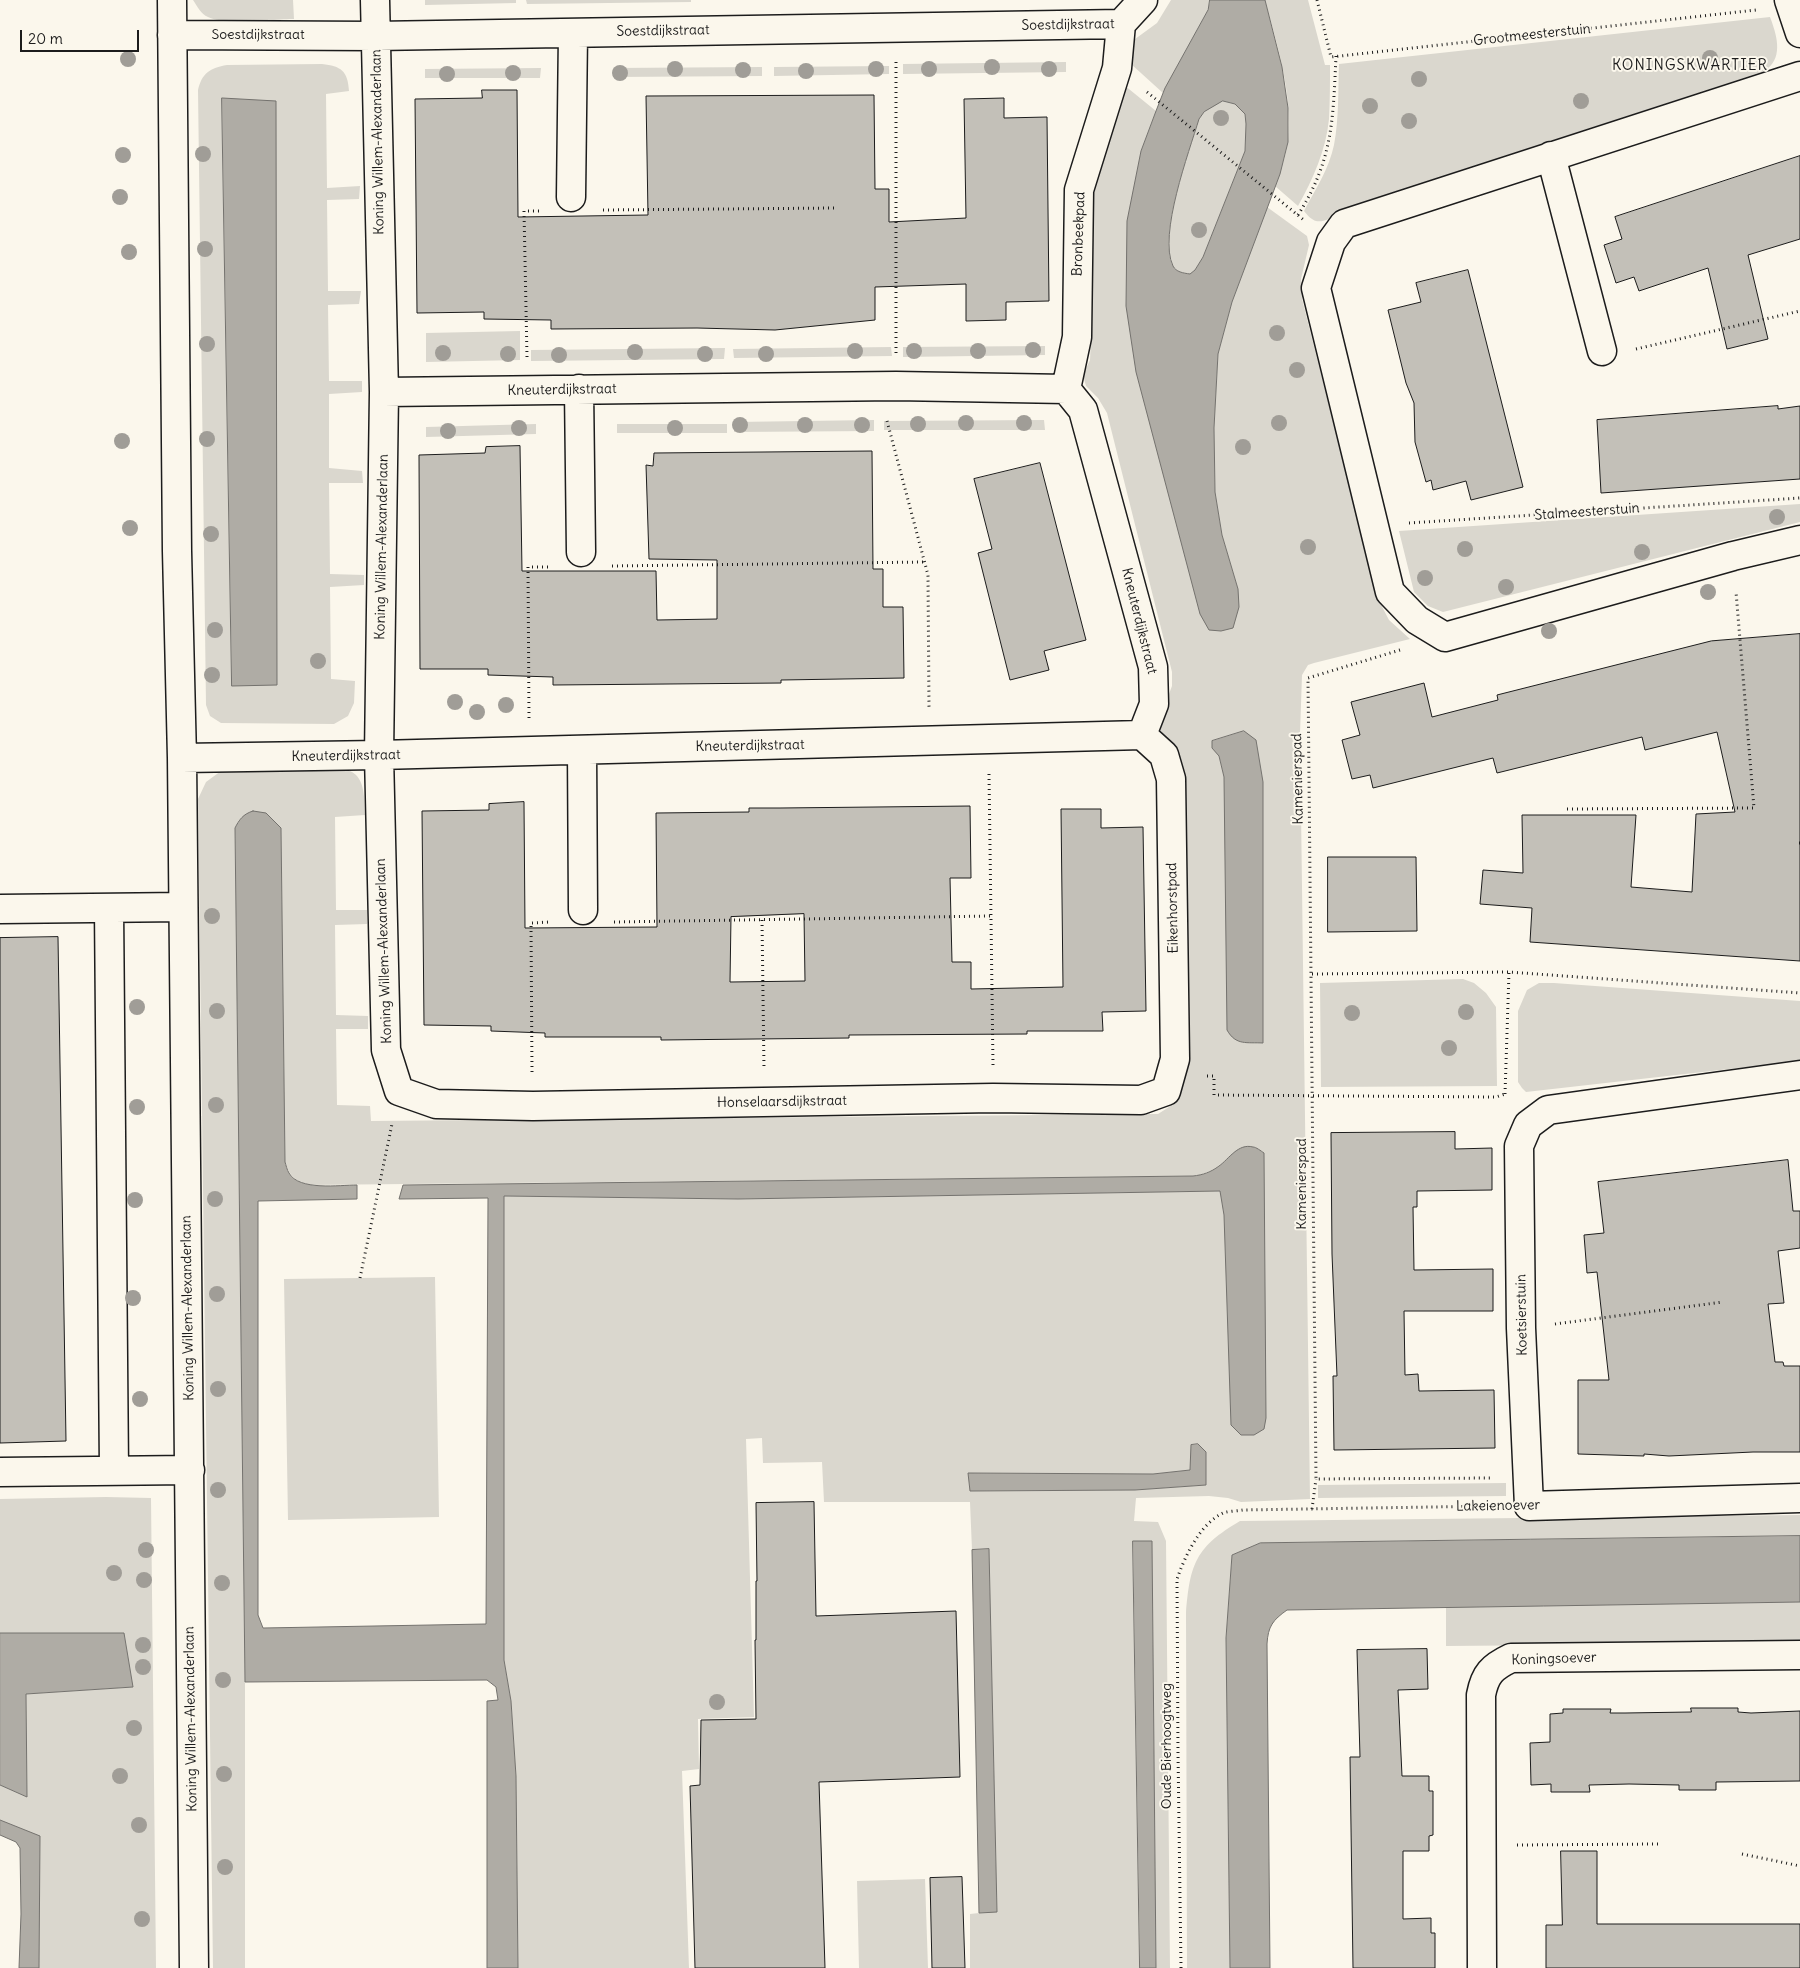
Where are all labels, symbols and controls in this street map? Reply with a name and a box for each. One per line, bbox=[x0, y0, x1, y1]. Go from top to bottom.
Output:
street label: Soestdijkstraat bbox=[1021, 16, 1115, 34]
scale bar bbox=[22, 20, 141, 52]
street label: Grootmeesterstuin bbox=[1472, 20, 1592, 50]
street label: Soestdijkstraat bbox=[616, 22, 710, 40]
street label: Soestdijkstraat bbox=[211, 27, 305, 43]
text: 20 m bbox=[28, 29, 63, 48]
street label: Koning Willem-Alexanderlaan bbox=[368, 49, 388, 235]
district label: KONINGSKWARTIER bbox=[1610, 57, 1770, 75]
street label: Bronbeekpad bbox=[1069, 191, 1089, 277]
street label: Kneuterdijkstraat bbox=[507, 381, 617, 399]
street label: Koning Willem-Alexanderlaan bbox=[372, 454, 392, 640]
street label: Stalmeesterstuin bbox=[1534, 500, 1640, 524]
street label: Kneuterdijkstraat bbox=[1118, 566, 1160, 676]
street label: Kamenierspad bbox=[1289, 733, 1307, 825]
street label: Kneuterdijkstraat bbox=[695, 737, 805, 755]
street label: Kneuterdijkstraat bbox=[291, 747, 401, 765]
street label: Koning Willem-Alexanderlaan bbox=[372, 858, 396, 1044]
street label: Eikenhorstpad bbox=[1164, 862, 1182, 954]
street label: Honselaarsdijkstraat bbox=[717, 1092, 847, 1112]
street label: Kamenierspad bbox=[1294, 1138, 1310, 1230]
street label: Koning Willem-Alexanderlaan bbox=[178, 1215, 198, 1401]
street label: Koetsierstuin bbox=[1513, 1274, 1531, 1356]
street label: Lakeienoever bbox=[1456, 1497, 1540, 1515]
street label: Koning Willem-Alexanderlaan bbox=[181, 1626, 201, 1812]
street label: Koningsoever bbox=[1511, 1649, 1597, 1669]
street label: Oude Bierhoogtweg bbox=[1159, 1683, 1175, 1809]

